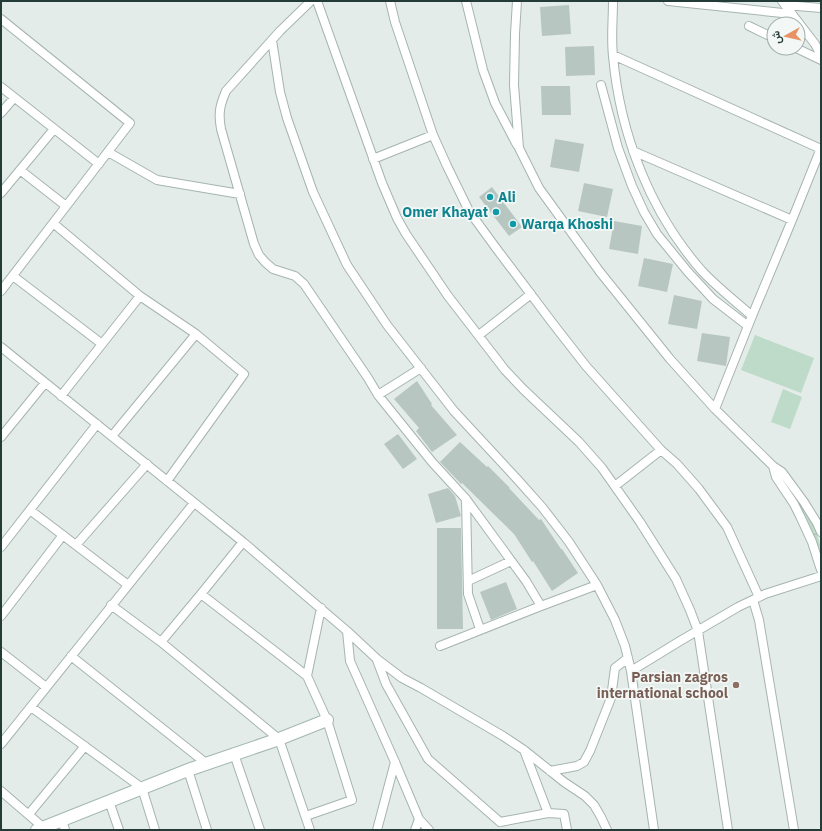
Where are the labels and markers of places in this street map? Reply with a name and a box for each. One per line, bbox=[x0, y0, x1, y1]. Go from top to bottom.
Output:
place label: Ali bbox=[498, 188, 516, 206]
marker: Ali bbox=[485, 192, 495, 202]
place label: Omer Khayat bbox=[402, 203, 488, 221]
marker: Omer Khayat bbox=[491, 207, 501, 217]
place label: Warqa Khoshi bbox=[521, 215, 613, 233]
marker: Warqa Khoshi bbox=[508, 219, 518, 229]
place label: Parsian zagros international school bbox=[597, 668, 728, 702]
marker: Parsian zagros international school bbox=[731, 680, 741, 690]

